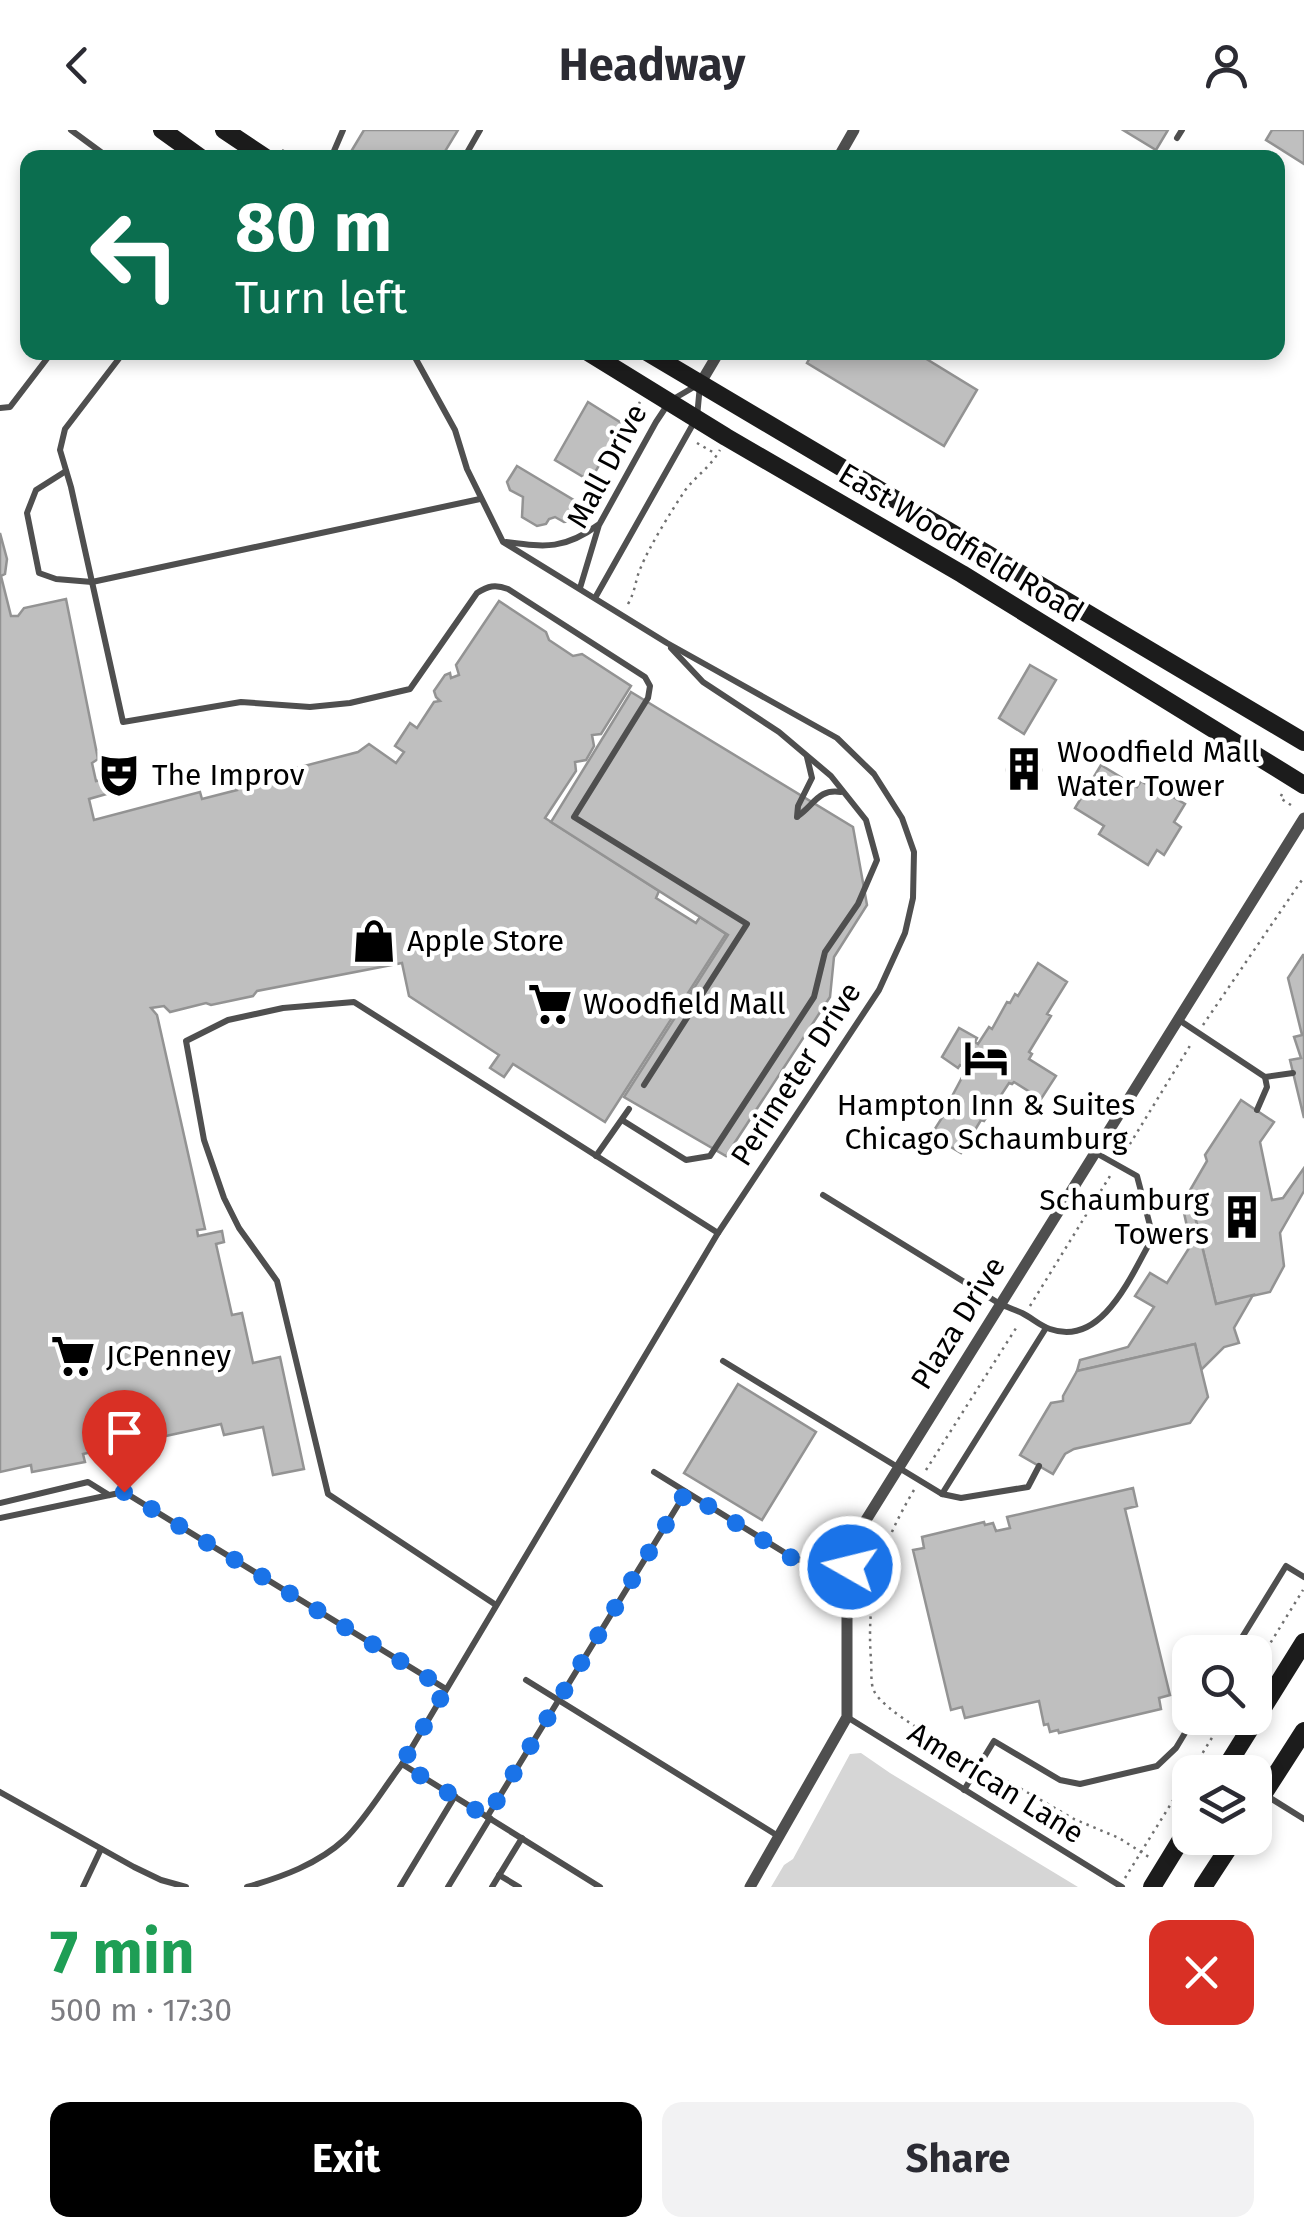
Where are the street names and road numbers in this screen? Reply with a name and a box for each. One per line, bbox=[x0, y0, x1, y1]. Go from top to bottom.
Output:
street label: Mall Drive bbox=[559, 398, 655, 534]
street label: East Woodfield Road bbox=[832, 456, 1090, 630]
street label: Perimeter Drive bbox=[723, 975, 869, 1173]
street label: Plaza Drive bbox=[903, 1250, 1013, 1396]
street label: American Lane bbox=[902, 1715, 1090, 1851]

